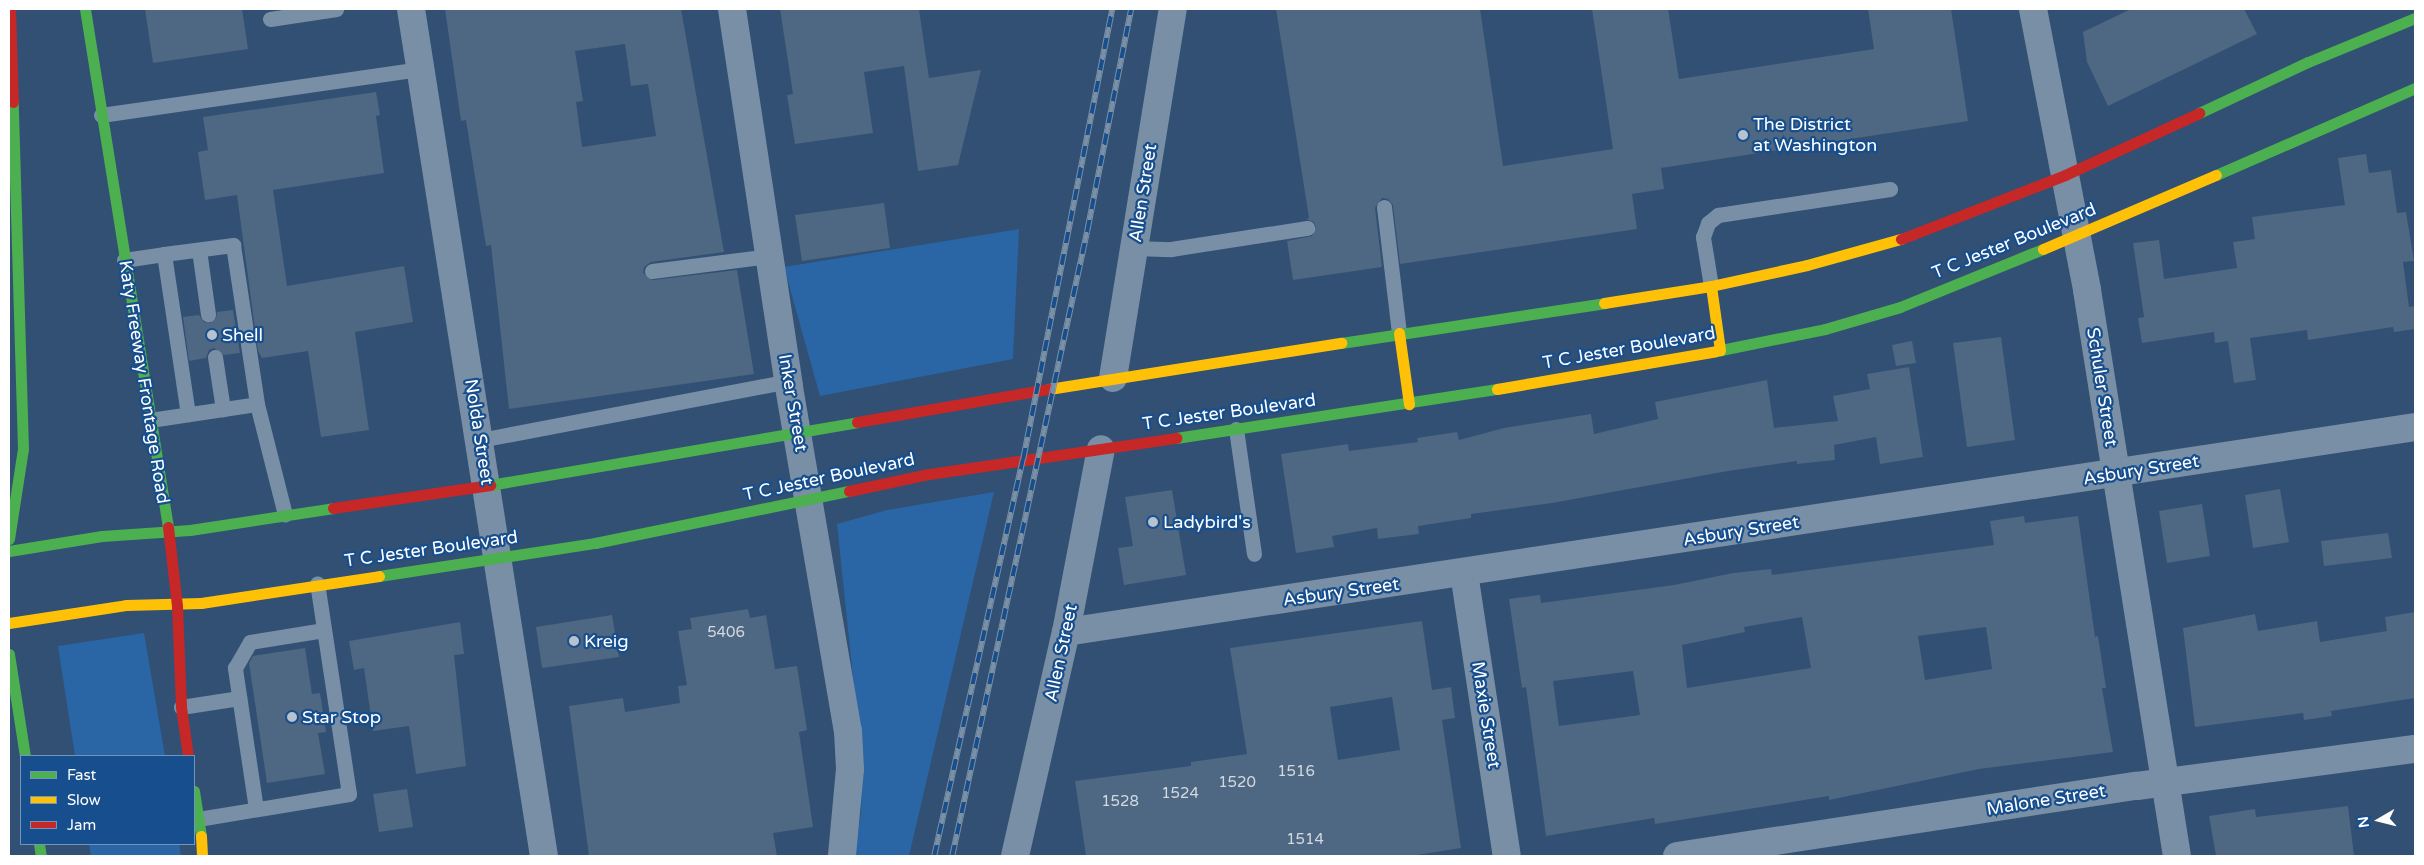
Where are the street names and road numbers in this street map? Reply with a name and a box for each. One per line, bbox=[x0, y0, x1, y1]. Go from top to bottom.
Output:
street label: Allen Street bbox=[1125, 142, 1161, 244]
street label: T C Jester Boulevard bbox=[1929, 198, 2099, 284]
street label: Katy Freeway Frontage Road bbox=[114, 259, 174, 505]
street label: T C Jester Boulevard bbox=[1541, 322, 1717, 374]
street label: Schuler Street bbox=[2082, 326, 2122, 448]
street label: Inker Street bbox=[774, 352, 812, 454]
street label: Nolda Street bbox=[460, 377, 498, 487]
street label: T C Jester Boulevard bbox=[1141, 389, 1317, 435]
street label: T C Jester Boulevard bbox=[741, 448, 917, 506]
street label: Asbury Street bbox=[2081, 450, 2201, 490]
street label: Asbury Street bbox=[1681, 511, 1801, 551]
street label: T C Jester Boulevard bbox=[343, 526, 519, 572]
street label: Asbury Street bbox=[1282, 573, 1400, 611]
street label: Allen Street bbox=[1040, 602, 1082, 704]
street label: Maxie Street bbox=[1467, 660, 1505, 770]
street label: Malone Street bbox=[1985, 780, 2107, 820]

